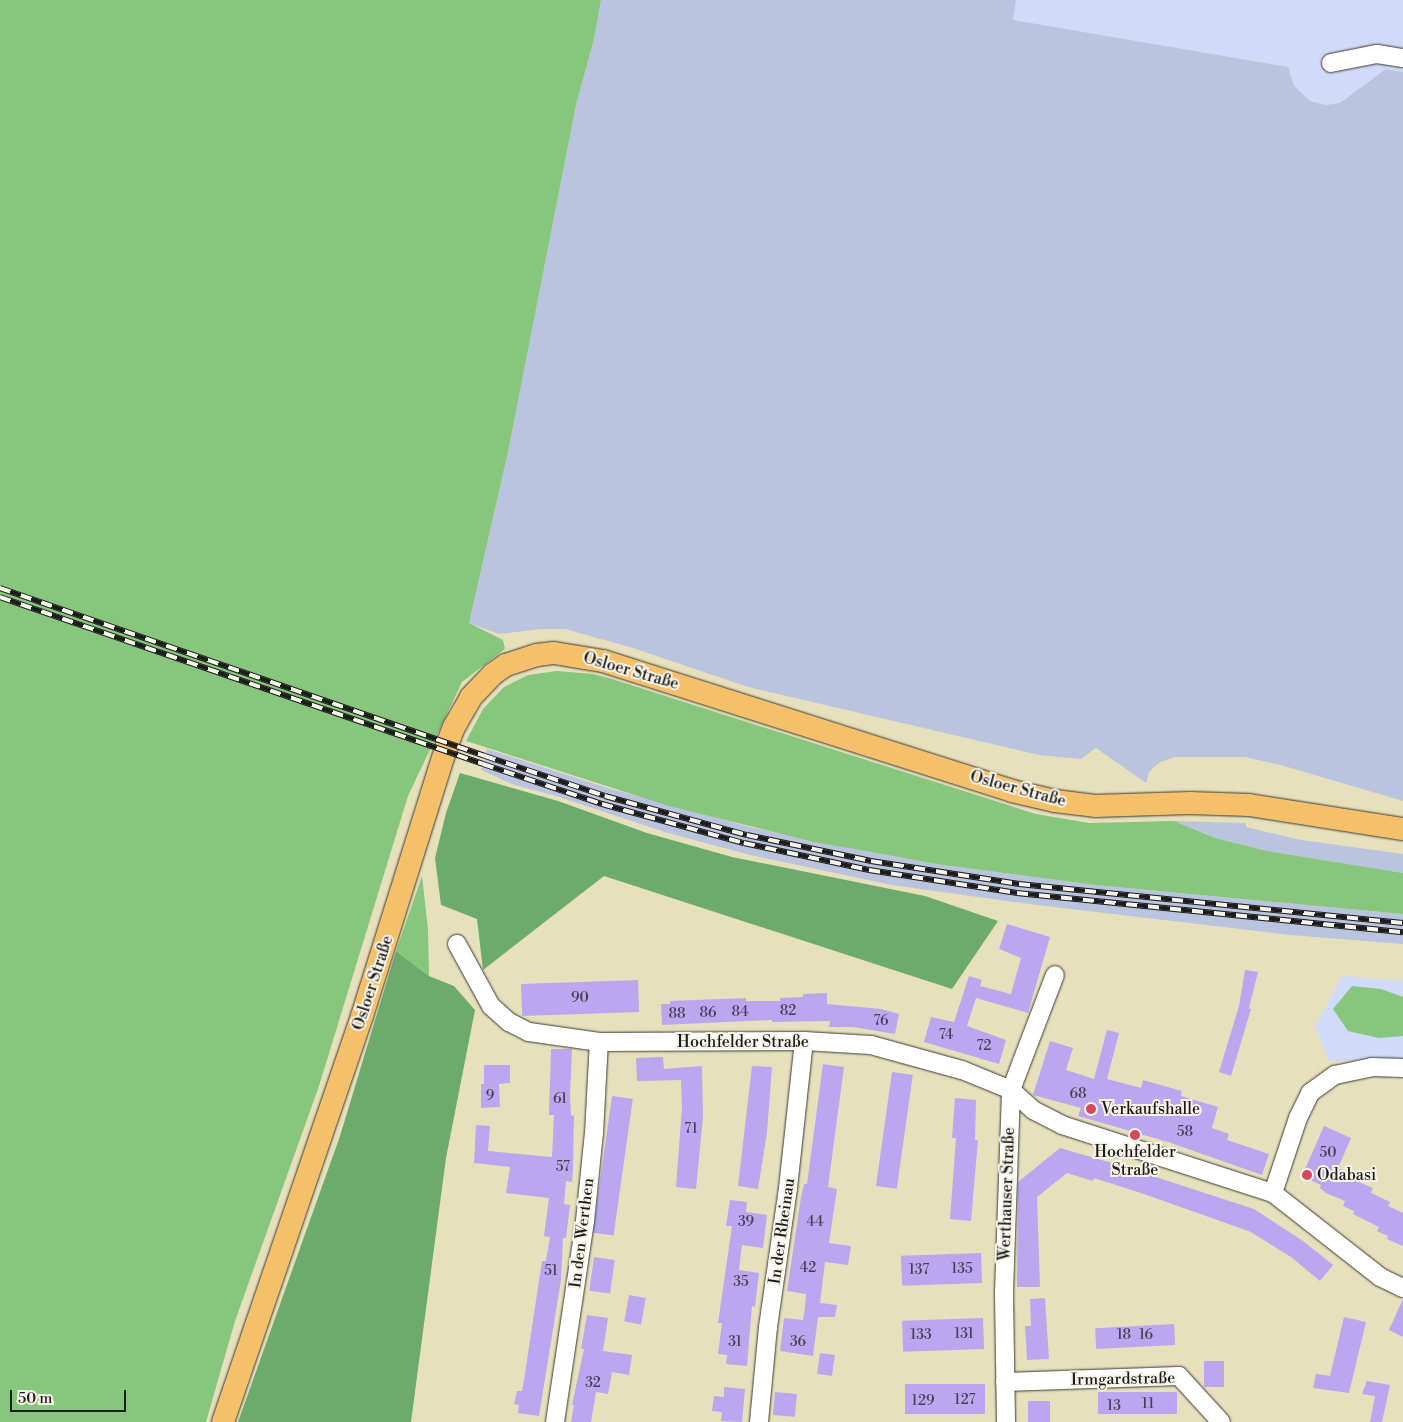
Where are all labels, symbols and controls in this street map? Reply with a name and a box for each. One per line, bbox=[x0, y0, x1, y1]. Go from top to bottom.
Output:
street label: Osloer Straße bbox=[581, 648, 681, 694]
street label: Osloer Straße bbox=[968, 767, 1068, 811]
street label: Osloer Straße bbox=[349, 933, 397, 1033]
house number: 90 bbox=[571, 990, 589, 1006]
house number: 82 bbox=[780, 1003, 796, 1019]
house number: 84 bbox=[731, 1004, 749, 1020]
house number: 86 bbox=[699, 1005, 717, 1021]
house number: 88 bbox=[668, 1006, 686, 1022]
house number: 76 bbox=[873, 1013, 889, 1029]
house number: 74 bbox=[939, 1027, 953, 1043]
street label: Hochfelder Straße bbox=[677, 1032, 809, 1052]
house number: 72 bbox=[977, 1038, 991, 1054]
house number: 68 bbox=[1069, 1086, 1087, 1102]
house number: 9 bbox=[486, 1088, 494, 1104]
house number: 61 bbox=[553, 1091, 567, 1107]
place label: Verkaufshalle bbox=[1101, 1099, 1200, 1119]
marker: Verkaufshalle bbox=[1085, 1103, 1097, 1115]
house number: 71 bbox=[684, 1121, 698, 1137]
house number: 58 bbox=[1177, 1124, 1193, 1140]
street label: Werthauser Straße bbox=[995, 1127, 1019, 1261]
marker: Hochfelder Straße bbox=[1129, 1129, 1141, 1141]
place label: Hochfelder Straße bbox=[1094, 1142, 1176, 1180]
house number: 50 bbox=[1320, 1145, 1336, 1161]
house number: 57 bbox=[556, 1159, 570, 1175]
place label: Odabasi bbox=[1317, 1165, 1376, 1185]
marker: Odabasi bbox=[1301, 1169, 1313, 1181]
street label: In den Werthen bbox=[566, 1177, 598, 1289]
street label: In der Rheinau bbox=[765, 1177, 799, 1285]
house number: 39 bbox=[738, 1214, 754, 1230]
house number: 44 bbox=[807, 1214, 823, 1230]
house number: 42 bbox=[800, 1260, 816, 1276]
house number: 135 bbox=[951, 1261, 973, 1277]
house number: 137 bbox=[909, 1262, 929, 1278]
house number: 51 bbox=[544, 1263, 558, 1279]
house number: 35 bbox=[733, 1274, 749, 1290]
house number: 131 bbox=[954, 1326, 974, 1342]
house number: 133 bbox=[910, 1327, 932, 1343]
house number: 18 bbox=[1117, 1327, 1131, 1343]
house number: 16 bbox=[1139, 1327, 1153, 1343]
house number: 31 bbox=[728, 1334, 742, 1350]
house number: 36 bbox=[790, 1334, 806, 1350]
street label: Irmgardstraße bbox=[1071, 1368, 1175, 1390]
house number: 32 bbox=[585, 1375, 601, 1391]
scale bar bbox=[12, 1380, 129, 1412]
text: 50 m bbox=[18, 1389, 52, 1408]
house number: 127 bbox=[954, 1392, 976, 1408]
house number: 129 bbox=[912, 1393, 934, 1409]
house number: 11 bbox=[1142, 1396, 1154, 1412]
house number: 13 bbox=[1107, 1398, 1121, 1414]

